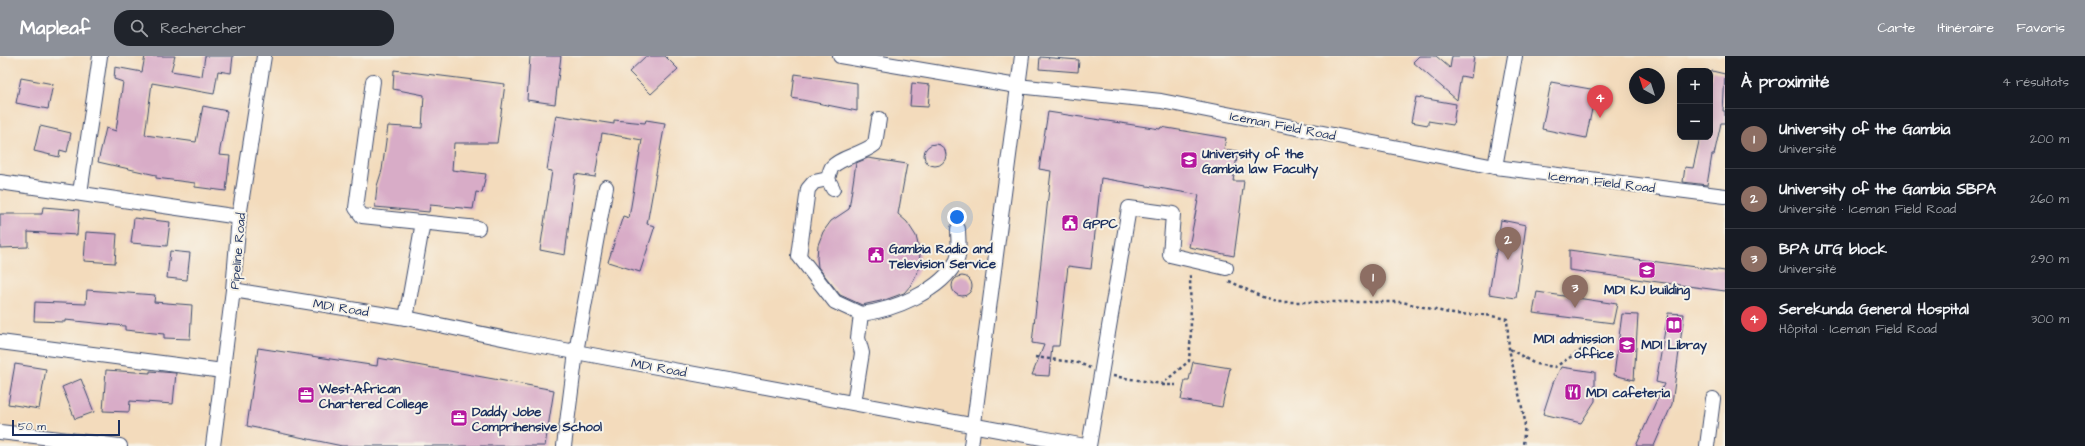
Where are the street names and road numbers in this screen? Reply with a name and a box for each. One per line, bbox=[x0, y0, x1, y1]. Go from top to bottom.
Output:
street label: Iceman Field Road bbox=[1228, 107, 1338, 145]
street label: Iceman Field Road bbox=[1547, 167, 1657, 198]
street label: Pipeline Road bbox=[226, 212, 250, 290]
street label: MDI Road bbox=[312, 295, 370, 321]
street label: MDI Road bbox=[630, 354, 688, 382]

